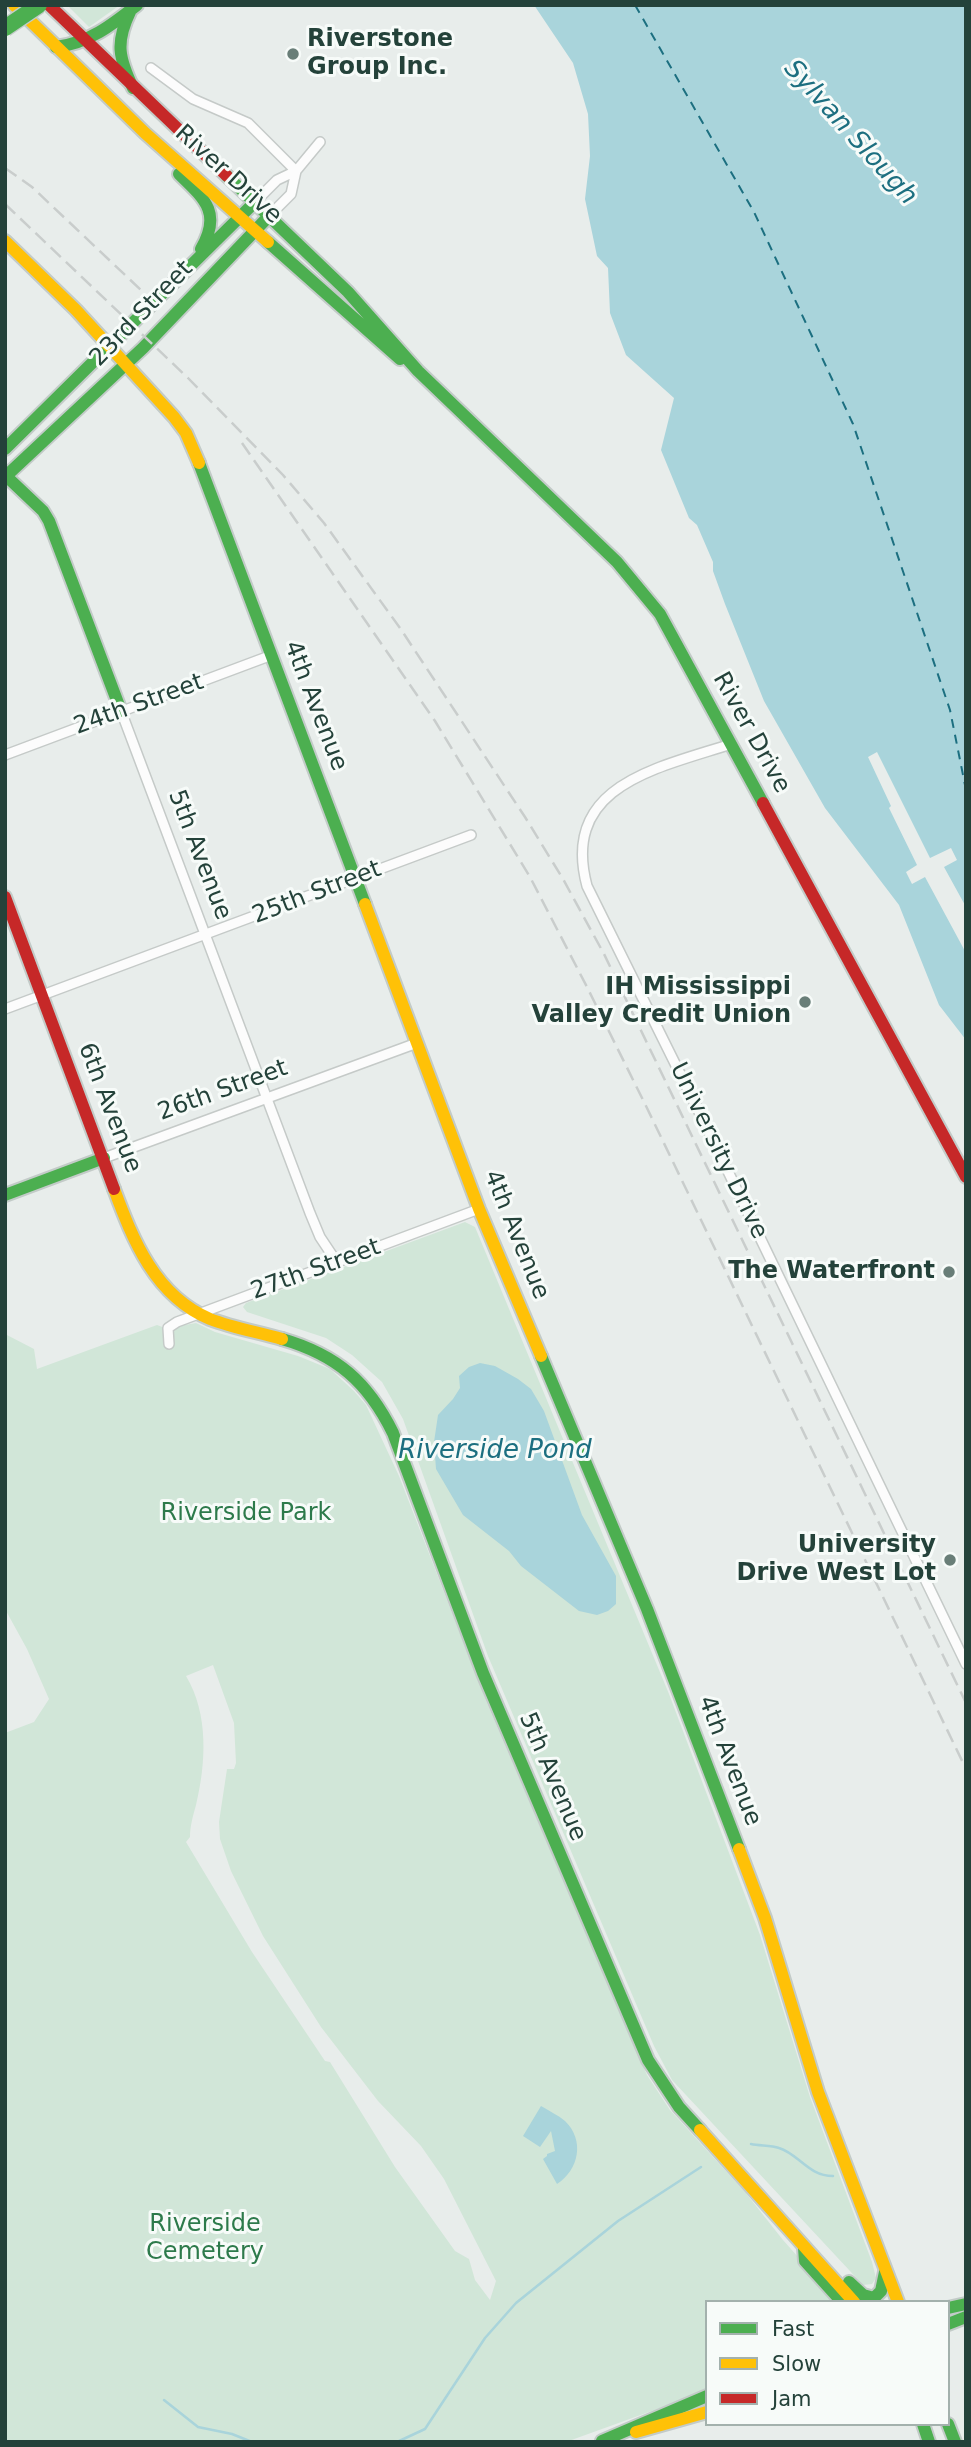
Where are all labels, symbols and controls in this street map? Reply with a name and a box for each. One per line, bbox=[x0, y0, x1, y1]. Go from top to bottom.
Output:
place label: Riverstone Group Inc. bbox=[307, 26, 453, 82]
marker: Riverstone Group Inc. bbox=[285, 46, 301, 62]
water label: Sylvan Slough bbox=[777, 54, 923, 212]
street label: River Drive bbox=[169, 120, 287, 230]
street label: 23rd Street bbox=[84, 255, 200, 373]
street label: 4th Avenue bbox=[277, 637, 353, 775]
street label: 24th Street bbox=[70, 668, 208, 742]
street label: River Drive bbox=[706, 668, 796, 798]
street label: 5th Avenue bbox=[161, 786, 237, 924]
street label: 25th Street bbox=[248, 855, 386, 931]
place label: IH Mississippi Valley Credit Union bbox=[531, 974, 791, 1030]
marker: IH Mississippi Valley Credit Union bbox=[797, 994, 813, 1010]
street label: 6th Avenue bbox=[71, 1039, 147, 1177]
street label: 26th Street bbox=[154, 1054, 292, 1128]
street label: University Drive bbox=[663, 1058, 773, 1244]
street label: 4th Avenue bbox=[477, 1166, 555, 1304]
street label: 27th Street bbox=[247, 1233, 385, 1307]
place label: The Waterfront bbox=[728, 1258, 935, 1286]
marker: The Waterfront bbox=[941, 1264, 957, 1280]
water label: Riverside Pond bbox=[398, 1435, 592, 1467]
park label: Riverside Park bbox=[161, 1500, 331, 1528]
place label: University Drive West Lot bbox=[736, 1532, 936, 1588]
marker: University Drive West Lot bbox=[942, 1552, 958, 1568]
street label: 4th Avenue bbox=[691, 1692, 767, 1830]
street label: 5th Avenue bbox=[512, 1708, 592, 1846]
park label: Riverside Cemetery bbox=[146, 2211, 264, 2267]
legend bbox=[705, 2300, 950, 2426]
text: Fast bbox=[772, 2317, 814, 2341]
text: Slow bbox=[772, 2352, 821, 2376]
text: Jam bbox=[772, 2387, 812, 2411]

